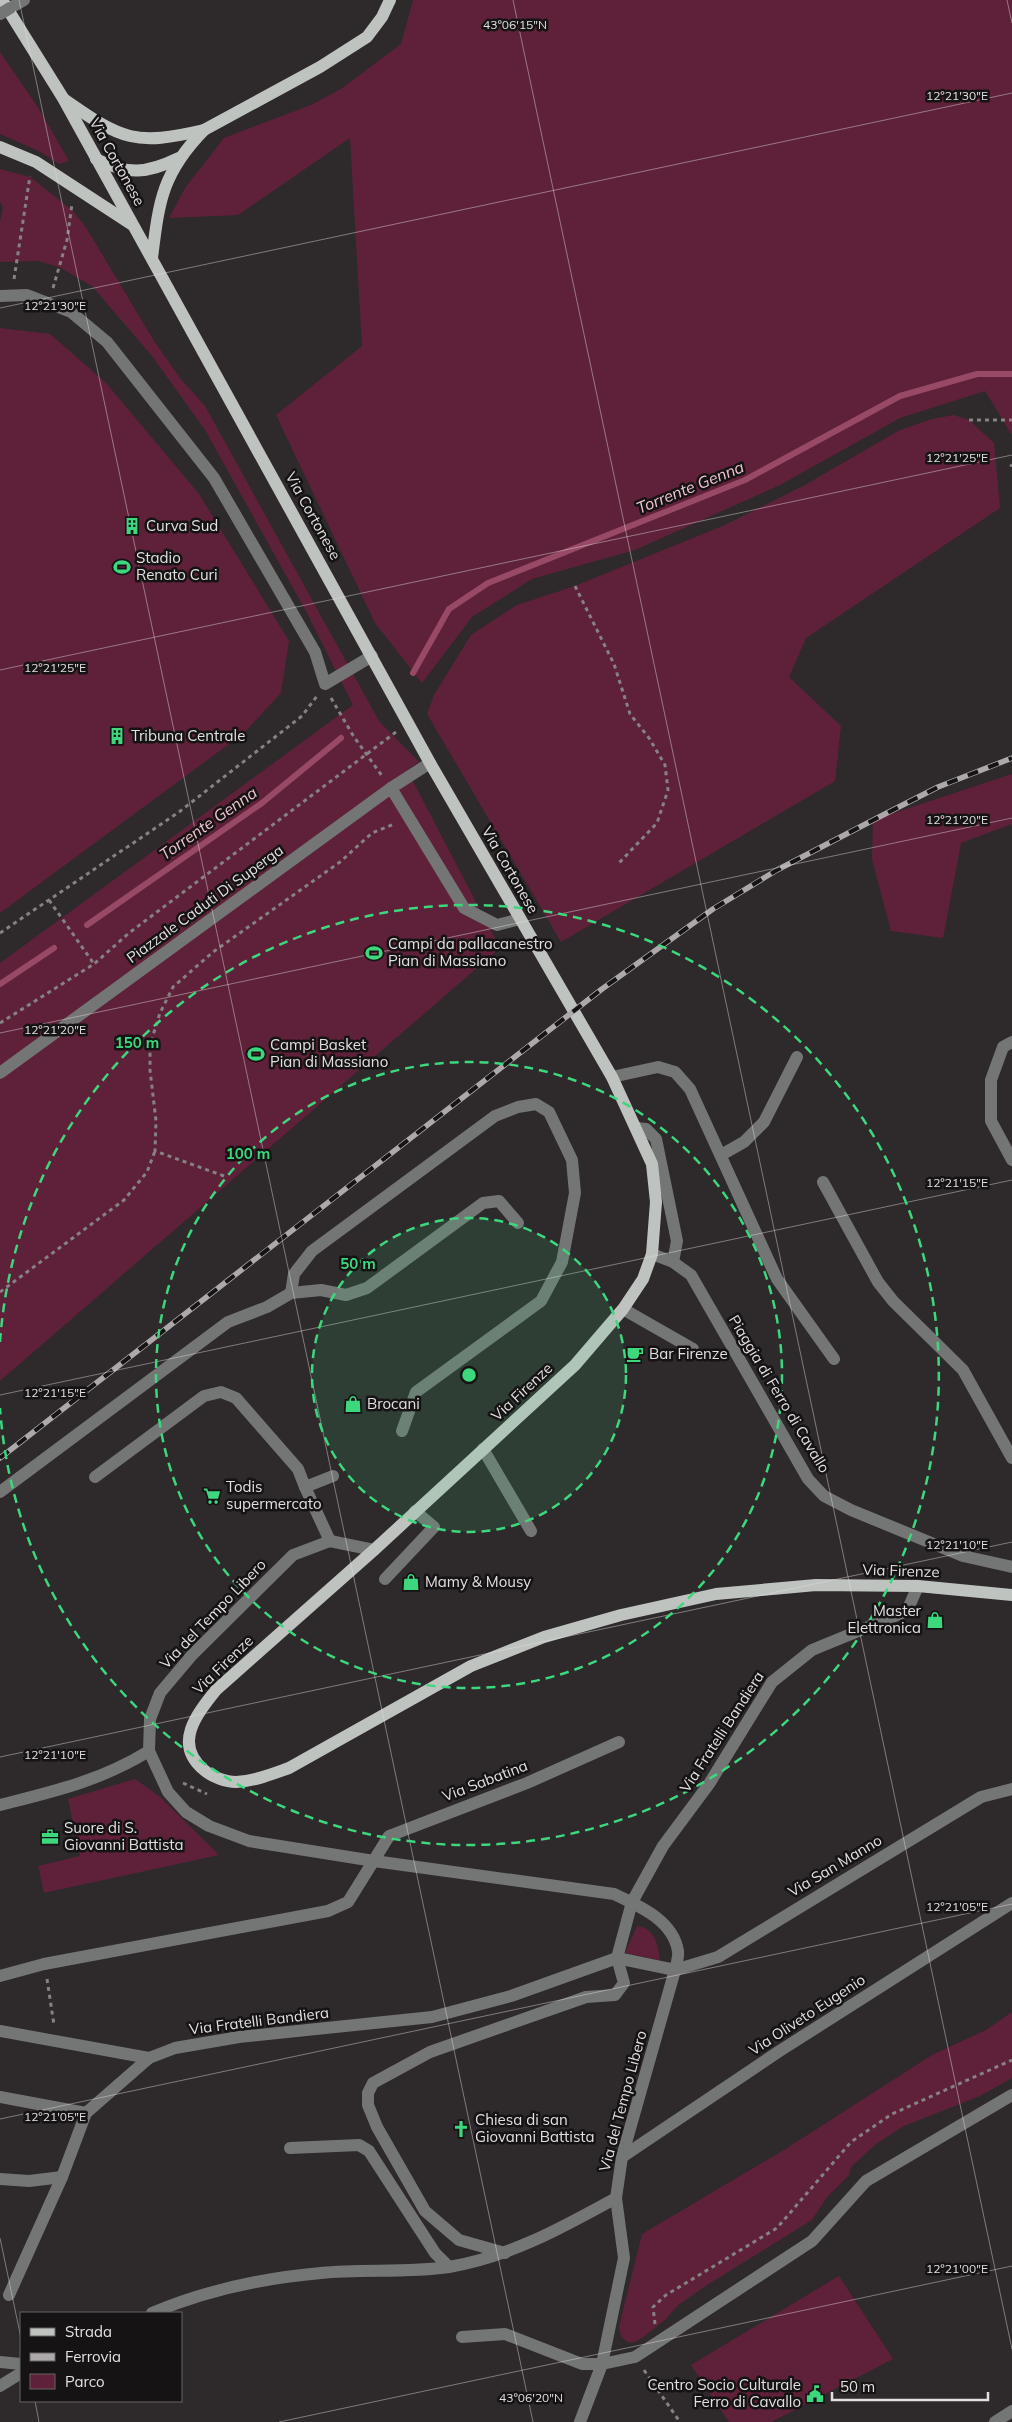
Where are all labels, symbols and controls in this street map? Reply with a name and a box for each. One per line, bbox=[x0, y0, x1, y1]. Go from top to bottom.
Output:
text: 43°06'15"N bbox=[483, 17, 547, 32]
text: 12°21'30"E bbox=[926, 88, 988, 103]
street label: Via Cortonese bbox=[86, 115, 149, 209]
text: 12°21'30"E bbox=[24, 298, 86, 313]
text: 12°21'25"E bbox=[926, 450, 988, 465]
water label: Torrente Genna bbox=[633, 456, 747, 518]
street label: Via Cortonese bbox=[282, 469, 345, 563]
building icon: Curva Sud bbox=[122, 516, 142, 536]
place label: Curva Sud bbox=[146, 516, 218, 535]
place label: Stadio Renato Curi bbox=[136, 548, 218, 584]
sports icon: Stadio Renato Curi bbox=[112, 557, 132, 577]
text: 12°21'25"E bbox=[24, 660, 86, 675]
building icon: Tribuna Centrale bbox=[107, 726, 127, 746]
place label: Tribuna Centrale bbox=[131, 726, 245, 745]
water label: Torrente Genna bbox=[155, 782, 261, 864]
text: 12°21'20"E bbox=[926, 812, 988, 827]
street label: Via Cortonese bbox=[478, 823, 543, 917]
street label: Piazzale Caduti Di Superga bbox=[123, 840, 287, 967]
place label: Campi da pallacanestro Pian di Massiano bbox=[388, 934, 553, 970]
sports icon: Campi da pallacanestro Pian di Massiano bbox=[364, 943, 384, 963]
text: 12°21'20"E bbox=[24, 1022, 86, 1037]
text: 150 m bbox=[115, 1033, 159, 1052]
place label: Campi Basket Pian di Massiano bbox=[270, 1035, 388, 1071]
sports icon: Campi Basket Pian di Massiano bbox=[246, 1044, 266, 1064]
text: 100 m bbox=[226, 1144, 270, 1163]
text: 12°21'15"E bbox=[926, 1175, 988, 1190]
text: 50 m bbox=[340, 1254, 376, 1273]
street label: Piaggia di Ferro di Cavallo bbox=[725, 1311, 834, 1476]
cafe icon: Bar Firenze bbox=[625, 1344, 645, 1364]
place label: Bar Firenze bbox=[649, 1344, 728, 1363]
street label: Via Firenze bbox=[487, 1358, 556, 1425]
centre of rings bbox=[460, 1366, 478, 1384]
text: 12°21'15"E bbox=[24, 1385, 86, 1400]
shop icon: Brocani bbox=[343, 1394, 363, 1414]
place label: Brocani bbox=[367, 1394, 420, 1413]
place label: Todis supermercato bbox=[226, 1477, 321, 1513]
supermarket icon: Todis supermercato bbox=[202, 1486, 222, 1506]
text: 12°21'10"E bbox=[926, 1537, 988, 1552]
street label: Via del Tempo Libero bbox=[155, 1555, 270, 1672]
street label: Via Firenze bbox=[862, 1560, 940, 1581]
shop icon: Mamy & Mousy bbox=[401, 1572, 421, 1592]
place label: Mamy & Mousy bbox=[425, 1572, 531, 1591]
place label: Master Elettronica bbox=[848, 1601, 922, 1637]
shop icon: Master Elettronica bbox=[925, 1610, 945, 1630]
street label: Via Firenze bbox=[188, 1631, 257, 1698]
street label: Via Fratelli Bandiera bbox=[675, 1668, 768, 1796]
text: 12°21'10"E bbox=[24, 1747, 86, 1762]
street label: Via Sabatina bbox=[439, 1756, 530, 1806]
place label: Suore di S. Giovanni Battista bbox=[64, 1818, 184, 1854]
office icon: Suore di S. Giovanni Battista bbox=[40, 1827, 60, 1847]
street label: Via San Manno bbox=[784, 1830, 885, 1901]
text: 12°21'05"E bbox=[926, 1899, 988, 1914]
street label: Via Oliveto Eugenio bbox=[745, 1970, 868, 2059]
street label: Via Fratelli Bandiera bbox=[188, 2003, 330, 2039]
street label: Via del Tempo Libero bbox=[595, 2028, 650, 2173]
text: 12°21'05"E bbox=[24, 2109, 86, 2124]
place label: Chiesa di san Giovanni Battista bbox=[475, 2110, 595, 2146]
church icon: Chiesa di san Giovanni Battista bbox=[451, 2119, 471, 2139]
text: 12°21'00"E bbox=[926, 2261, 988, 2276]
legend bbox=[20, 2312, 182, 2402]
text: Strada bbox=[65, 2322, 112, 2341]
text: Ferrovia bbox=[65, 2347, 121, 2366]
scale bar bbox=[832, 2370, 988, 2402]
text: Parco bbox=[65, 2372, 105, 2391]
place label: Centro Socio Culturale Ferro di Cavallo bbox=[648, 2375, 801, 2411]
text: 50 m bbox=[840, 2377, 875, 2396]
public building icon: Centro Socio Culturale Ferro di Cavallo bbox=[805, 2384, 825, 2404]
text: 43°06'20"N bbox=[499, 2390, 563, 2405]

